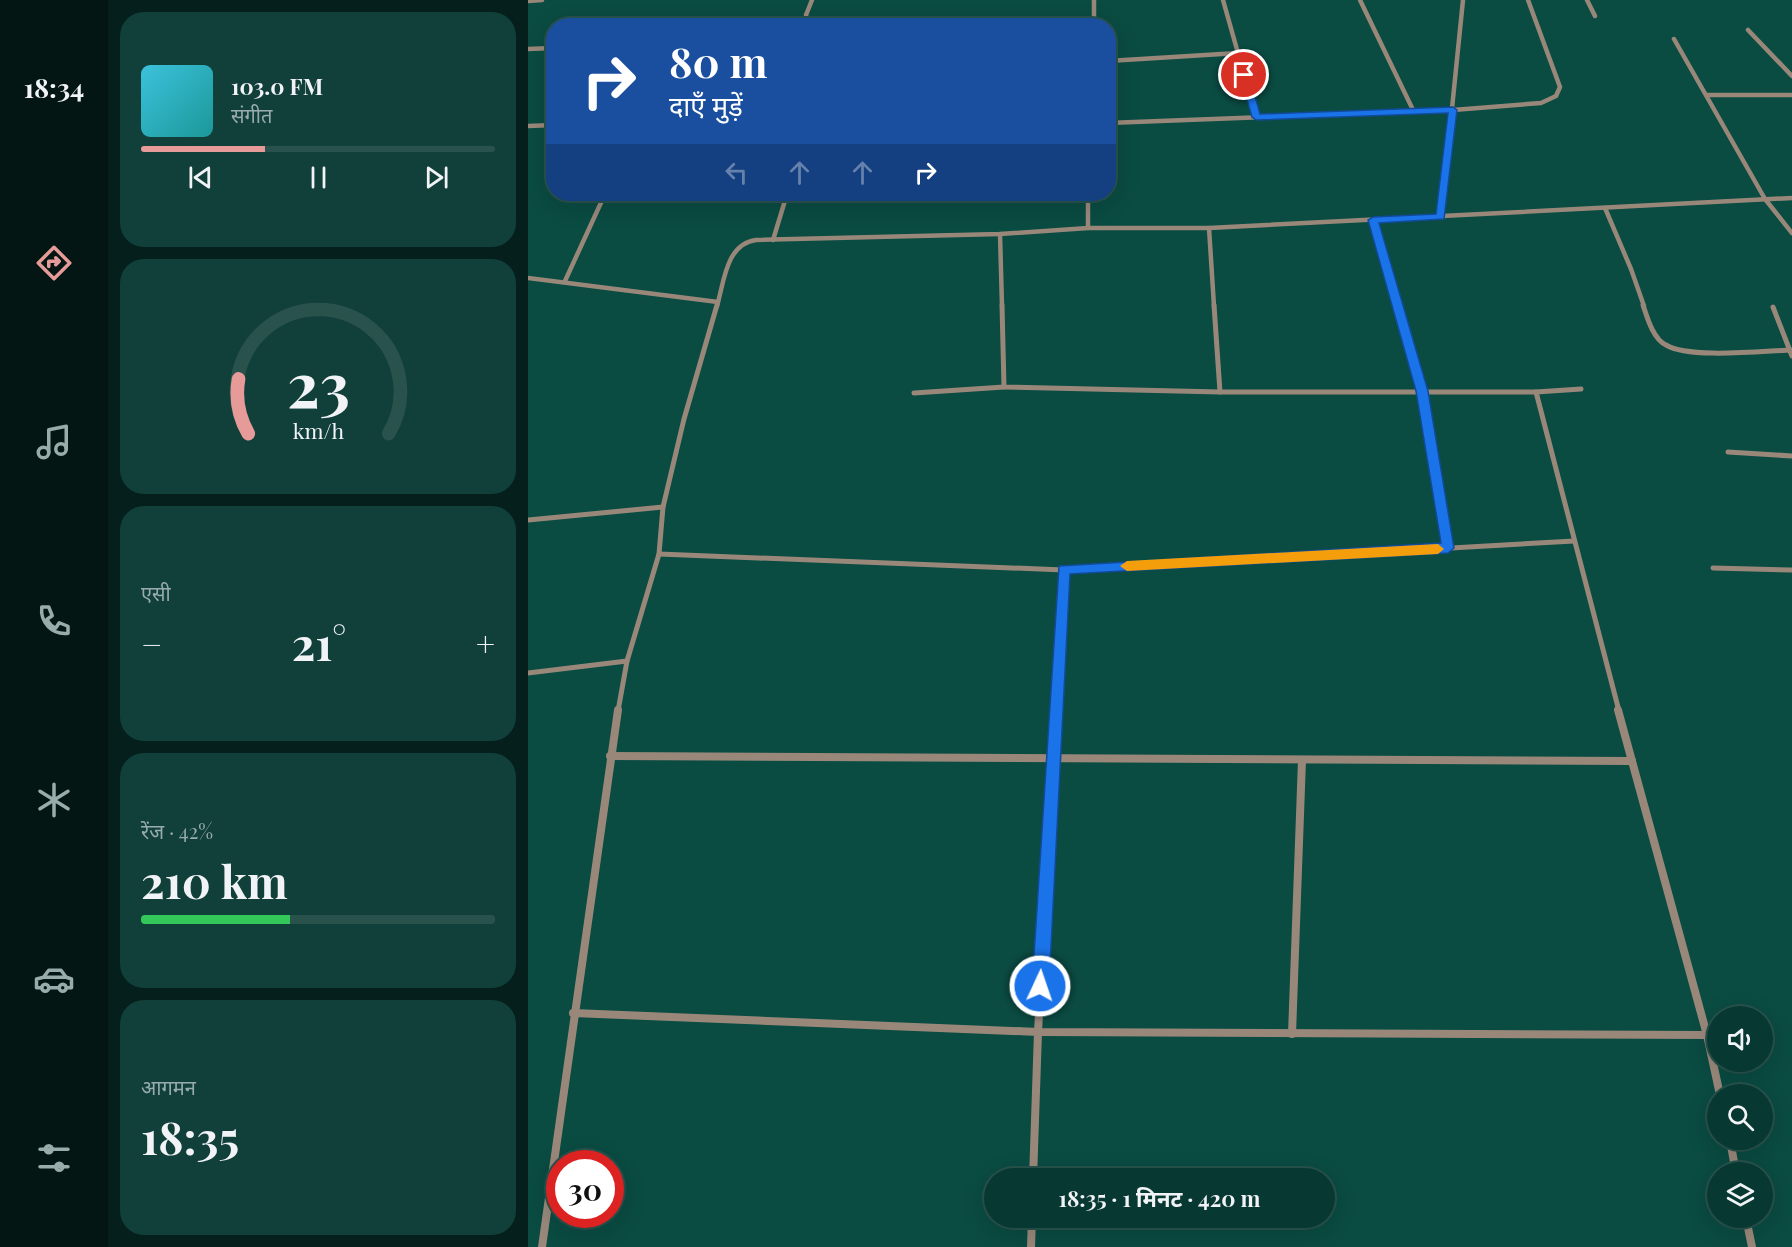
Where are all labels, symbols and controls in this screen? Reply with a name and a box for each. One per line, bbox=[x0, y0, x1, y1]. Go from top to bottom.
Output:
text: 80 m bbox=[669, 33, 767, 89]
icon: right bbox=[570, 42, 648, 120]
pin bbox=[1218, 49, 1269, 100]
icon: arrive bbox=[1227, 58, 1260, 91]
text: 18:34 bbox=[24, 69, 84, 105]
text: 103.0 FM bbox=[231, 71, 323, 101]
text: दाएँ मुड़ें bbox=[669, 87, 743, 123]
text: संगीत bbox=[231, 101, 272, 128]
icon: left bbox=[720, 156, 753, 189]
icon: ahead bbox=[783, 156, 816, 189]
icon: ahead bbox=[846, 156, 879, 189]
icon: right bbox=[909, 156, 942, 189]
icon: previous bbox=[184, 161, 217, 194]
icon: pause bbox=[302, 161, 335, 194]
icon: next bbox=[420, 161, 453, 194]
icon: directions bbox=[33, 242, 75, 284]
text: 23 bbox=[286, 340, 350, 424]
text: km/h bbox=[292, 416, 344, 444]
icon: music bbox=[33, 421, 75, 463]
text: एसी bbox=[141, 579, 171, 606]
icon: phone bbox=[33, 600, 75, 642]
text: 21° bbox=[292, 612, 346, 672]
text: − bbox=[141, 621, 162, 665]
text: + bbox=[476, 621, 495, 665]
icon: climate bbox=[33, 779, 75, 821]
text: रेंज · 42% bbox=[141, 817, 213, 844]
text: 210 km bbox=[141, 850, 288, 910]
position arrow bbox=[1008, 954, 1072, 1018]
icon: car bbox=[33, 958, 75, 1000]
map controls bbox=[1707, 1006, 1773, 1228]
button: sound bbox=[1707, 1006, 1773, 1072]
text: आगमन bbox=[141, 1073, 196, 1100]
button: search bbox=[1707, 1084, 1773, 1150]
text: 18:35 bbox=[141, 1106, 239, 1166]
icon: filters bbox=[33, 1137, 75, 1179]
speed limit sign: 30 bbox=[546, 1150, 624, 1228]
button: layers bbox=[1707, 1162, 1773, 1228]
text: 18:35 · 1 मिनट · 420 m bbox=[1059, 1183, 1260, 1213]

